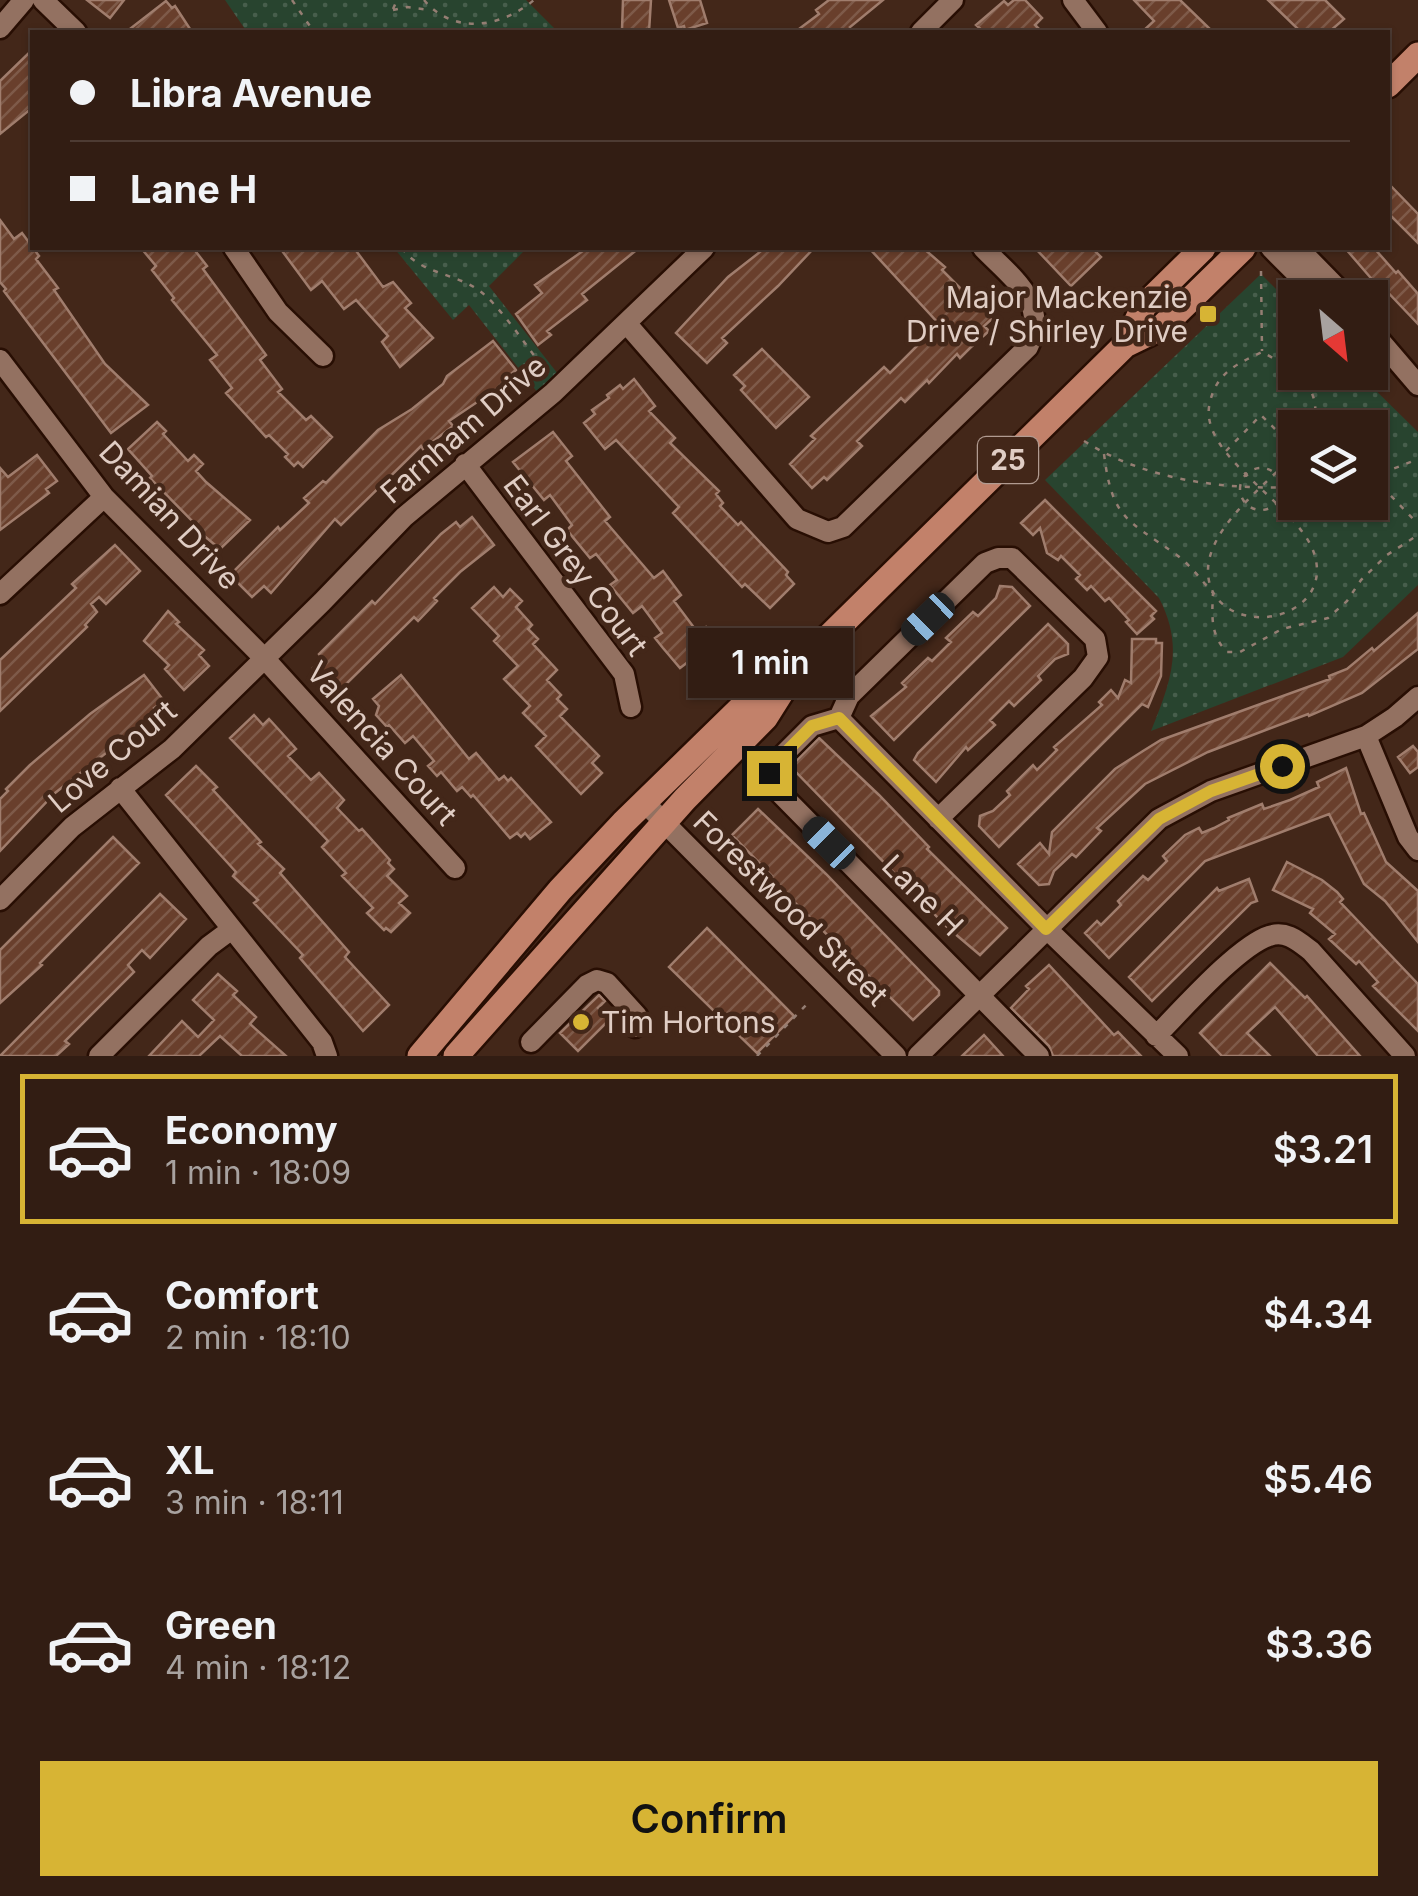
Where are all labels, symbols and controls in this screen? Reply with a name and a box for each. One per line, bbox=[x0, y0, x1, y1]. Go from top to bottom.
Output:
text: Libra Avenue bbox=[130, 70, 372, 116]
text: Lane H bbox=[130, 166, 257, 212]
place label: Major Mackenzie Drive / Shirley Drive bbox=[906, 279, 1188, 349]
north arrow bbox=[1278, 280, 1388, 390]
map controls bbox=[1278, 280, 1388, 520]
marker: Major Mackenzie Drive / Shirley Drive bbox=[1197, 303, 1219, 325]
street label: Farnham Drive bbox=[373, 347, 553, 511]
button: layers bbox=[1278, 410, 1388, 520]
street label: Damian Drive bbox=[92, 433, 248, 597]
road number: 25 bbox=[978, 437, 1038, 483]
street label: Earl Grey Court bbox=[496, 468, 656, 663]
car bbox=[896, 587, 960, 651]
callout: 1 min bbox=[686, 628, 852, 698]
text: 1 min bbox=[731, 643, 810, 682]
street label: Valencia Court bbox=[299, 654, 465, 832]
street label: Love Court bbox=[41, 692, 183, 820]
route start bbox=[1260, 744, 1305, 789]
route end bbox=[747, 751, 792, 796]
street label: Forestwood Street bbox=[686, 803, 896, 1013]
car bbox=[797, 811, 861, 875]
street label: Lane H bbox=[875, 847, 971, 943]
place label: Tim Hortons bbox=[601, 1004, 775, 1040]
marker: Tim Hortons bbox=[570, 1011, 592, 1033]
icon: car bbox=[45, 1104, 135, 1194]
text: Economy bbox=[165, 1107, 338, 1153]
text: $3.21 bbox=[1273, 1126, 1373, 1172]
text: 1 min · 18:09 bbox=[165, 1153, 351, 1192]
icon: car bbox=[45, 1269, 135, 1359]
text: Comfort bbox=[165, 1272, 319, 1318]
text: $4.34 bbox=[1264, 1291, 1373, 1337]
text: 2 min · 18:10 bbox=[165, 1318, 351, 1357]
icon: car bbox=[45, 1434, 135, 1524]
text: XL bbox=[165, 1437, 215, 1483]
text: $5.46 bbox=[1264, 1456, 1373, 1502]
text: 3 min · 18:11 bbox=[165, 1483, 344, 1522]
icon: car bbox=[45, 1599, 135, 1689]
text: Green bbox=[165, 1602, 277, 1648]
text: $3.36 bbox=[1265, 1621, 1373, 1667]
text: 4 min · 18:12 bbox=[165, 1648, 351, 1687]
button: Confirm bbox=[40, 1761, 1378, 1876]

